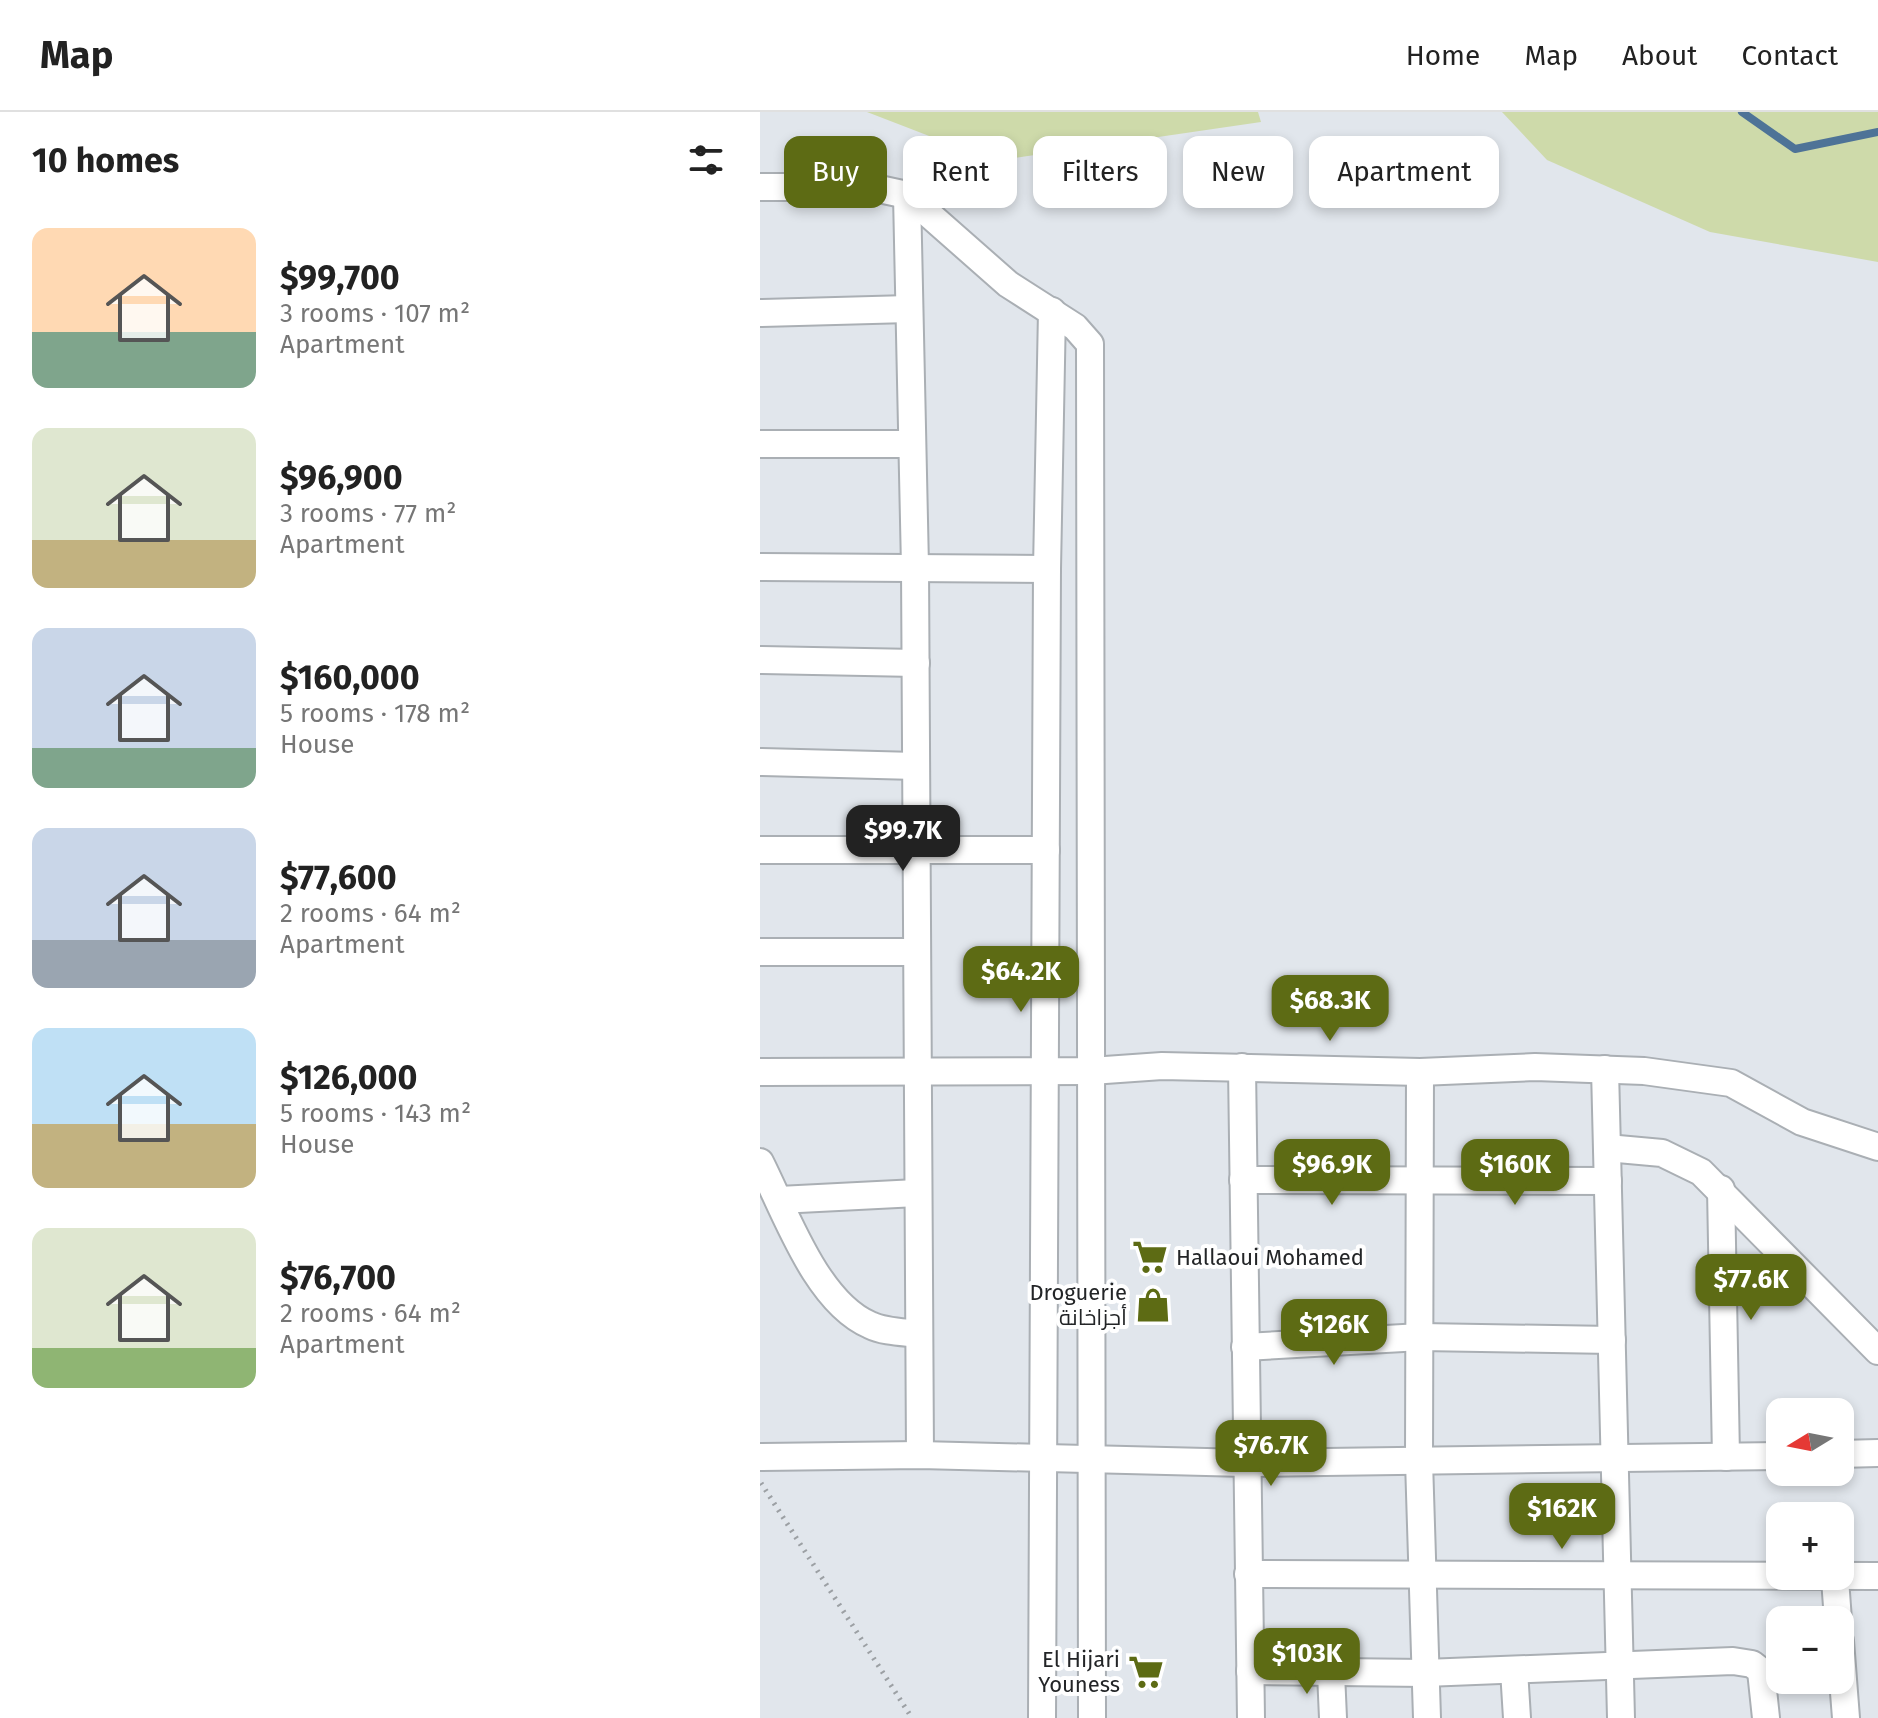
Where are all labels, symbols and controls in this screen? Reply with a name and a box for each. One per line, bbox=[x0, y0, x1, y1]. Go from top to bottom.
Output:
text: Map bbox=[40, 32, 113, 78]
text: Home bbox=[1406, 39, 1480, 72]
text: Map bbox=[1524, 39, 1578, 72]
text: About bbox=[1622, 39, 1697, 72]
text: Contact bbox=[1741, 39, 1838, 72]
chip: Buy bbox=[784, 136, 887, 208]
chip: Rent bbox=[903, 136, 1017, 208]
chip: Filters bbox=[1033, 136, 1167, 208]
chip: New bbox=[1183, 136, 1293, 208]
chip: Apartment bbox=[1309, 136, 1499, 208]
icon: filters bbox=[684, 138, 728, 182]
text: 10 homes bbox=[32, 140, 179, 181]
text: $99,700 bbox=[280, 257, 400, 298]
icon: home bbox=[96, 260, 192, 356]
text: 3 rooms · 107 m² bbox=[280, 298, 470, 329]
text: Apartment bbox=[280, 329, 405, 360]
text: $96,900 bbox=[280, 457, 403, 498]
icon: home bbox=[96, 460, 192, 556]
text: 3 rooms · 77 m² bbox=[280, 498, 456, 529]
text: Apartment bbox=[280, 529, 405, 560]
text: $160,000 bbox=[280, 657, 420, 698]
icon: home bbox=[96, 660, 192, 756]
text: 5 rooms · 178 m² bbox=[280, 698, 470, 729]
text: House bbox=[280, 729, 354, 760]
pin: $99.7K bbox=[838, 805, 968, 873]
text: $99.7K bbox=[864, 815, 942, 846]
text: $77,600 bbox=[280, 857, 397, 898]
icon: home bbox=[96, 860, 192, 956]
text: 2 rooms · 64 m² bbox=[280, 898, 461, 929]
text: Apartment bbox=[280, 929, 405, 960]
pin: $64.2K bbox=[956, 946, 1086, 1014]
text: $64.2K bbox=[981, 956, 1061, 987]
pin: $68.3K bbox=[1265, 975, 1395, 1043]
text: $68.3K bbox=[1290, 985, 1370, 1016]
text: $126,000 bbox=[280, 1057, 417, 1098]
icon: home bbox=[96, 1060, 192, 1156]
text: 5 rooms · 143 m² bbox=[280, 1098, 471, 1129]
text: House bbox=[280, 1129, 354, 1160]
pin: $96.9K bbox=[1267, 1139, 1397, 1207]
pin: $160K bbox=[1459, 1139, 1571, 1207]
text: $96.9K bbox=[1292, 1149, 1372, 1180]
text: $160K bbox=[1479, 1149, 1551, 1180]
supermarket icon: Hallaoui Mohamed bbox=[1131, 1238, 1169, 1276]
place label: Hallaoui Mohamed bbox=[1176, 1244, 1364, 1271]
pin: $77.6K bbox=[1686, 1254, 1816, 1322]
text: $76,700 bbox=[280, 1257, 396, 1298]
icon: home bbox=[96, 1260, 192, 1356]
text: $77.6K bbox=[1713, 1264, 1789, 1295]
place label: Droguerie أجزاخانة bbox=[1029, 1279, 1127, 1331]
shop icon: Droguerie أجزاخانة bbox=[1134, 1286, 1172, 1324]
text: 2 rooms · 64 m² bbox=[280, 1298, 461, 1329]
pin: $126K bbox=[1278, 1299, 1390, 1367]
text: $126K bbox=[1299, 1309, 1369, 1340]
text: Apartment bbox=[280, 1329, 405, 1360]
north arrow bbox=[1766, 1398, 1854, 1486]
map controls bbox=[1766, 1398, 1854, 1694]
pin: $76.7K bbox=[1206, 1420, 1336, 1488]
text: $76.7K bbox=[1234, 1430, 1308, 1461]
pin: $162K bbox=[1506, 1483, 1618, 1551]
text: $162K bbox=[1527, 1493, 1597, 1524]
button: + bbox=[1766, 1502, 1854, 1590]
button: − bbox=[1766, 1606, 1854, 1694]
pin: $103K bbox=[1251, 1628, 1363, 1696]
text: $103K bbox=[1272, 1638, 1342, 1669]
place label: El Hijari Youness bbox=[1038, 1646, 1120, 1698]
supermarket icon: El Hijari Youness bbox=[1127, 1653, 1165, 1691]

